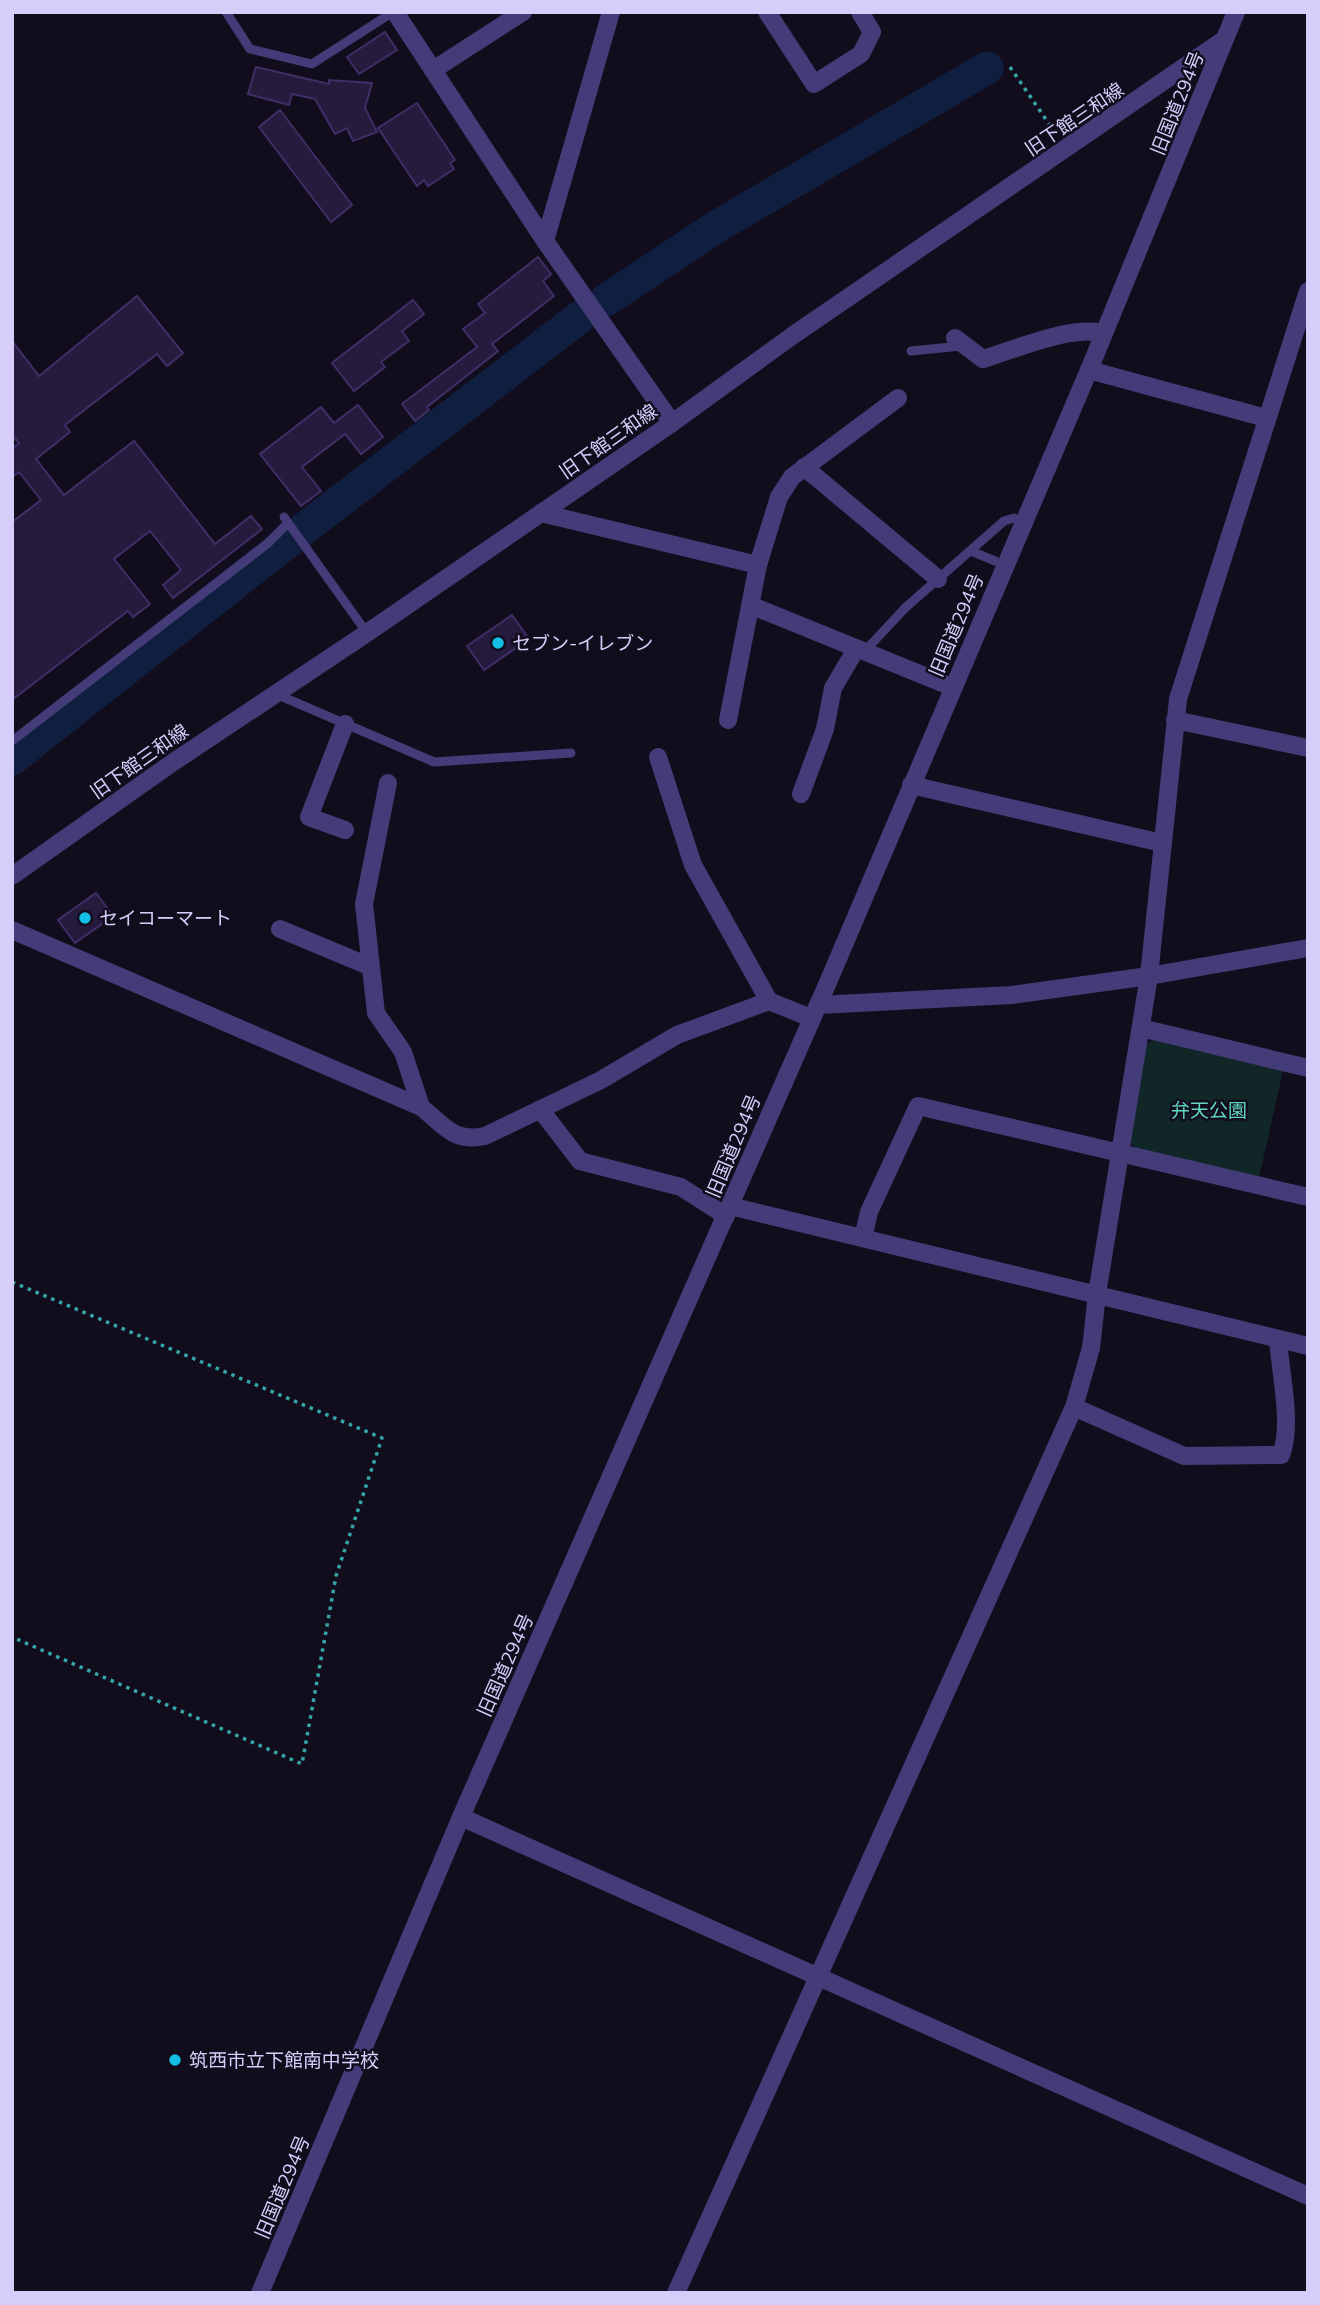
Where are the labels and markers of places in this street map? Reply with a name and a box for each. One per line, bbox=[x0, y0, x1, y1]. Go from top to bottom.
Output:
place label: セブン-イレブン bbox=[512, 631, 653, 655]
marker: セブン-イレブン bbox=[490, 635, 506, 651]
place label: セイコーマート bbox=[99, 906, 232, 930]
marker: セイコーマート bbox=[77, 910, 93, 926]
place label: 筑西市立下館南中学校 bbox=[189, 2048, 379, 2072]
marker: 筑西市立下館南中学校 bbox=[167, 2052, 183, 2068]

